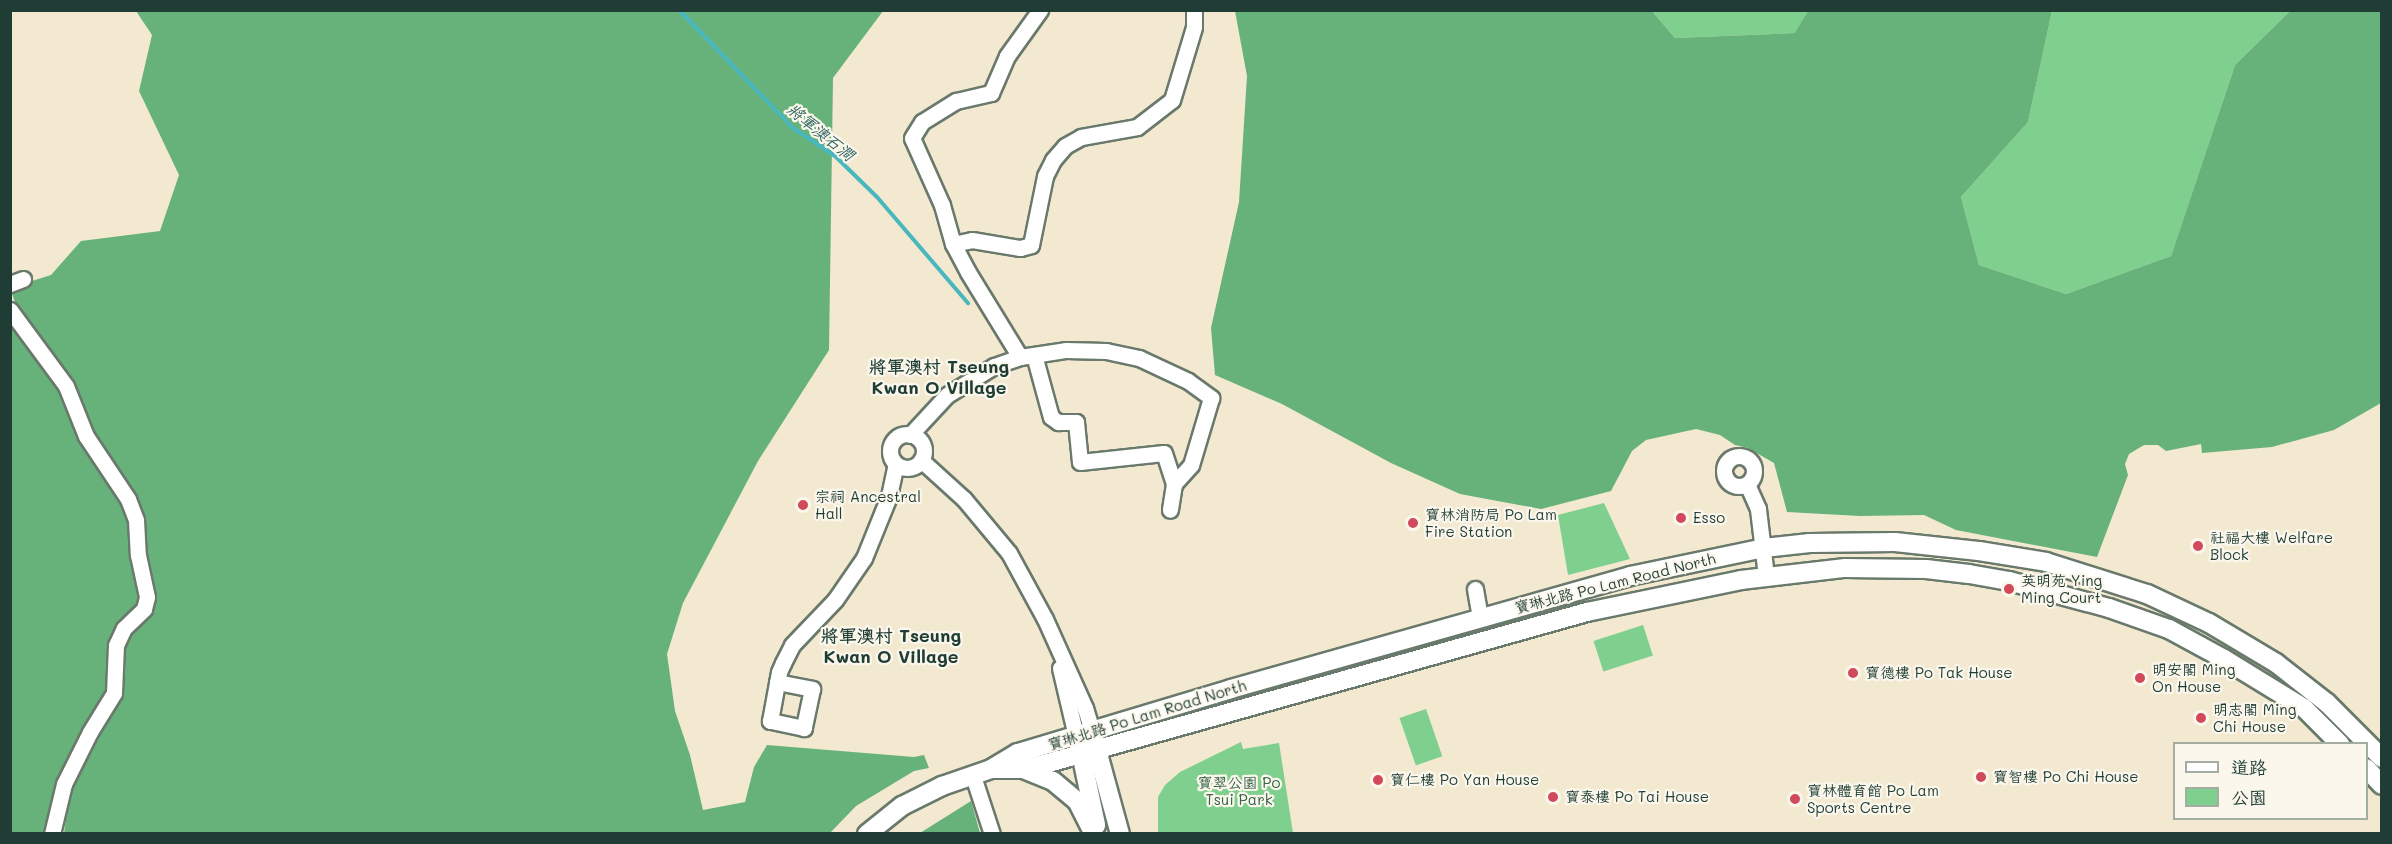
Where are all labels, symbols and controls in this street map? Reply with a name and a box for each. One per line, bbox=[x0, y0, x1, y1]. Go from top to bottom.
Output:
water label: 將軍澳石澗 bbox=[784, 99, 858, 165]
district label: 將軍澳村 Tseung Kwan O Village bbox=[869, 356, 1009, 398]
place label: 宗祠 Ancestral Hall bbox=[815, 487, 921, 522]
marker: 宗祠 Ancestral Hall bbox=[796, 498, 810, 512]
place label: 寶林消防局 Po Lam Fire Station bbox=[1425, 505, 1557, 540]
place label: Esso bbox=[1693, 509, 1725, 527]
marker: Esso bbox=[1674, 511, 1688, 525]
marker: 寶林消防局 Po Lam Fire Station bbox=[1406, 516, 1420, 530]
place label: 社福大樓 Welfare Block bbox=[2210, 528, 2333, 563]
marker: 社福大樓 Welfare Block bbox=[2191, 539, 2205, 553]
street label: 寶琳北路 Po Lam Road North bbox=[1513, 549, 1717, 617]
place label: 英明苑 Ying Ming Court bbox=[2021, 571, 2102, 606]
marker: 英明苑 Ying Ming Court bbox=[2002, 582, 2016, 596]
district label: 將軍澳村 Tseung Kwan O Village bbox=[821, 625, 961, 668]
place label: 明安閣 Ming On House bbox=[2152, 660, 2235, 695]
place label: 寶德樓 Po Tak House bbox=[1865, 664, 2012, 682]
marker: 寶德樓 Po Tak House bbox=[1846, 666, 1860, 680]
marker: 明安閣 Ming On House bbox=[2133, 671, 2147, 685]
street label: 寶琳北路 Po Lam Road North bbox=[1046, 676, 1248, 754]
place label: 明志閣 Ming Chi House bbox=[2213, 700, 2296, 735]
marker: 明志閣 Ming Chi House bbox=[2194, 711, 2208, 725]
legend bbox=[2173, 742, 2368, 820]
text: 道路 bbox=[2231, 755, 2267, 779]
place label: 寶智樓 Po Chi House bbox=[1993, 768, 2139, 786]
marker: 寶智樓 Po Chi House bbox=[1974, 770, 1988, 784]
place label: 寶仁樓 Po Yan House bbox=[1390, 771, 1539, 789]
park label: 寶翠公園 Po Tsui Park bbox=[1198, 773, 1280, 808]
marker: 寶仁樓 Po Yan House bbox=[1371, 773, 1385, 787]
place label: 寶林體育館 Po Lam Sports Centre bbox=[1807, 781, 1939, 816]
text: 公園 bbox=[2231, 785, 2267, 809]
place label: 寶泰樓 Po Tai House bbox=[1565, 788, 1709, 806]
marker: 寶泰樓 Po Tai House bbox=[1546, 790, 1560, 804]
marker: 寶林體育館 Po Lam Sports Centre bbox=[1788, 792, 1802, 806]

